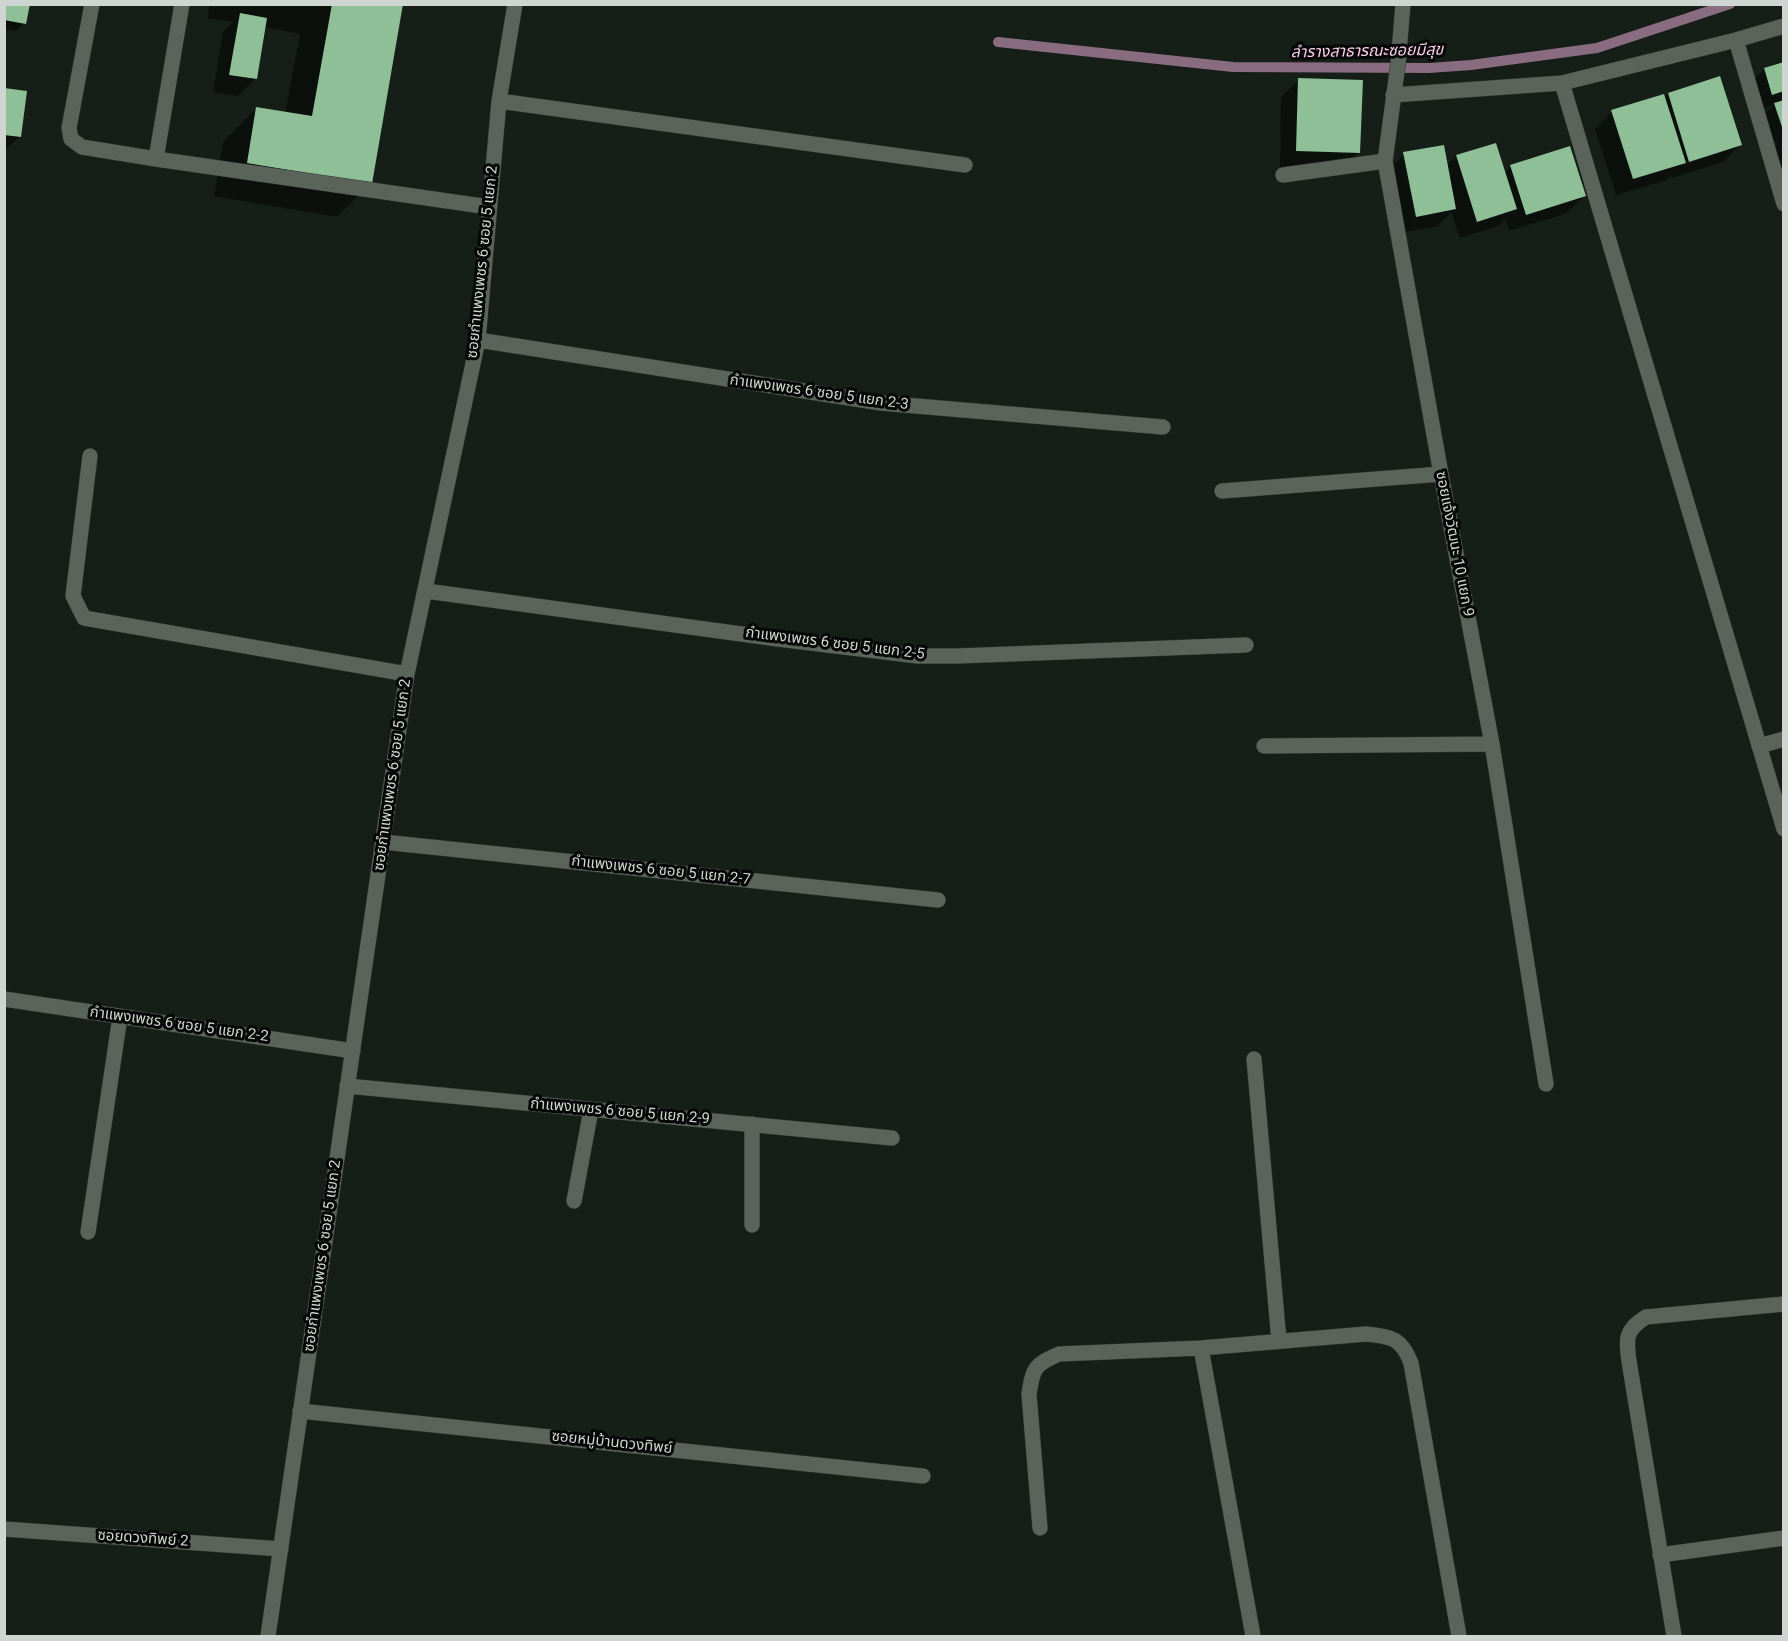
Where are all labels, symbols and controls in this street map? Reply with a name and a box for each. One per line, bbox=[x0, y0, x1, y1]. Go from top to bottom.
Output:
water label: ลำรางสาธารณะซอยมีสุข bbox=[1291, 41, 1443, 63]
street label: ซอยกำแพงเพชร 6 ซอย 5 แยก 2 bbox=[464, 165, 502, 359]
street label: กำแพงเพชร 6 ซอย 5 แยก 2-3 bbox=[728, 372, 910, 414]
street label: ซอยแจ้งวัฒนะ 10 แยก 9 bbox=[1431, 470, 1477, 618]
street label: กำแพงเพชร 6 ซอย 5 แยก 2-5 bbox=[744, 624, 926, 664]
street label: ซอยกำแพงเพชร 6 ซอย 5 แยก 2 bbox=[371, 678, 415, 872]
street label: กำแพงเพชร 6 ซอย 5 แยก 2-7 bbox=[570, 853, 752, 889]
street label: กำแพงเพชร 6 ซอย 5 แยก 2-2 bbox=[88, 1004, 270, 1046]
street label: กำแพงเพชร 6 ซอย 5 แยก 2-9 bbox=[529, 1095, 711, 1129]
street label: ซอยกำแพงเพชร 6 ซอย 5 แยก 2 bbox=[301, 1159, 345, 1353]
street label: ซอยหมู่บ้านดวงทิพย์ bbox=[551, 1428, 673, 1458]
street label: ซอยดวงทิพย์ 2 bbox=[97, 1527, 189, 1551]

